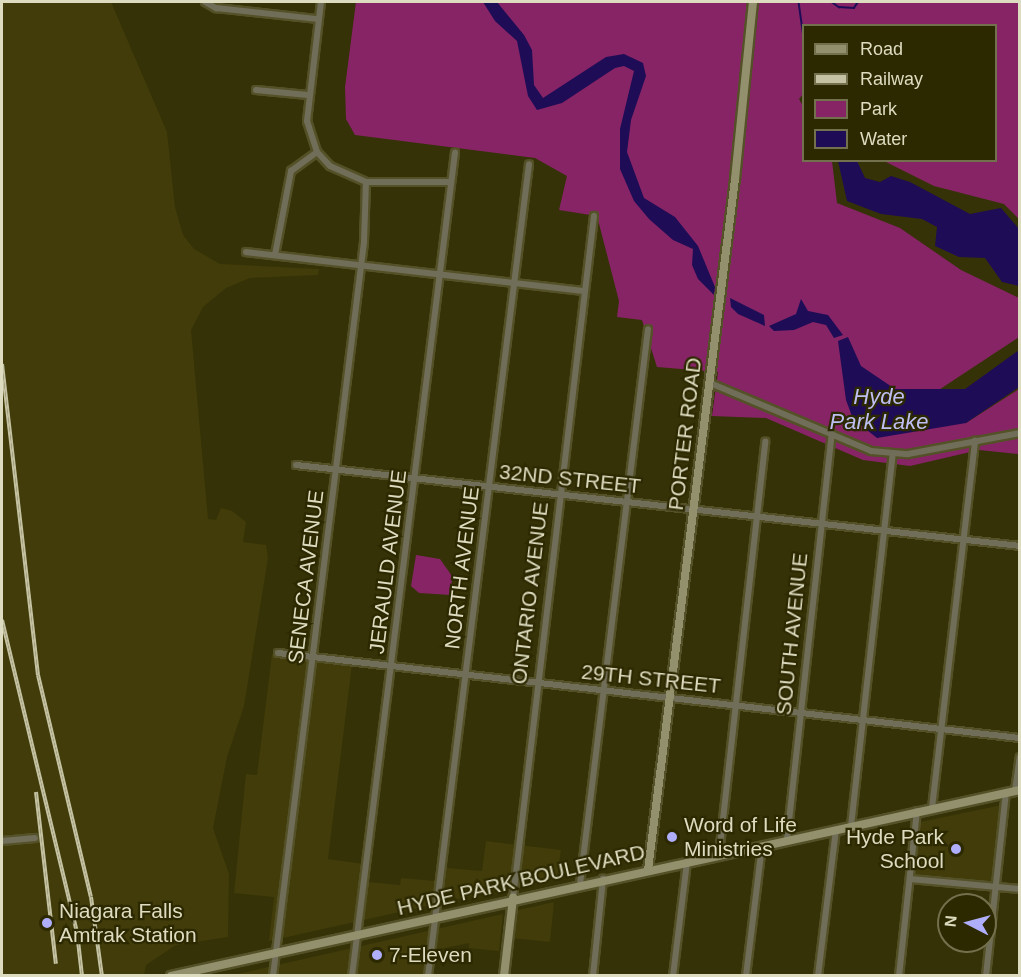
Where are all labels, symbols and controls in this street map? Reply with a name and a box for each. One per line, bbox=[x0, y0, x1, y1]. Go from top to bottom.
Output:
legend bbox=[802, 24, 997, 162]
text: Road bbox=[860, 39, 903, 59]
text: Railway bbox=[860, 69, 923, 89]
text: Park bbox=[860, 99, 897, 119]
text: Water bbox=[860, 129, 907, 149]
street label: PORTER ROAD bbox=[663, 356, 707, 512]
water label: Hyde Park Lake bbox=[829, 383, 929, 434]
street label: 32ND STREET bbox=[498, 459, 642, 499]
street label: JERAULD AVENUE bbox=[364, 468, 412, 656]
street label: NORTH AVENUE bbox=[439, 485, 485, 651]
street label: SENECA AVENUE bbox=[283, 488, 329, 666]
street label: ONTARIO AVENUE bbox=[506, 500, 554, 686]
street label: SOUTH AVENUE bbox=[771, 551, 813, 717]
street label: 29TH STREET bbox=[580, 659, 722, 699]
place label: Word of Life Ministries bbox=[684, 812, 797, 862]
place label: Hyde Park School bbox=[846, 824, 944, 874]
marker: Word of Life Ministries bbox=[665, 830, 679, 844]
street label: HYDE PARK BOULEVARD bbox=[395, 839, 647, 921]
marker: Hyde Park School bbox=[949, 842, 963, 856]
north arrow bbox=[937, 893, 997, 953]
place label: Niagara Falls Amtrak Station bbox=[59, 898, 197, 948]
text: N bbox=[942, 915, 960, 928]
marker: Niagara Falls Amtrak Station bbox=[40, 916, 54, 930]
place label: 7-Eleven bbox=[389, 942, 472, 968]
marker: 7-Eleven bbox=[370, 948, 384, 962]

